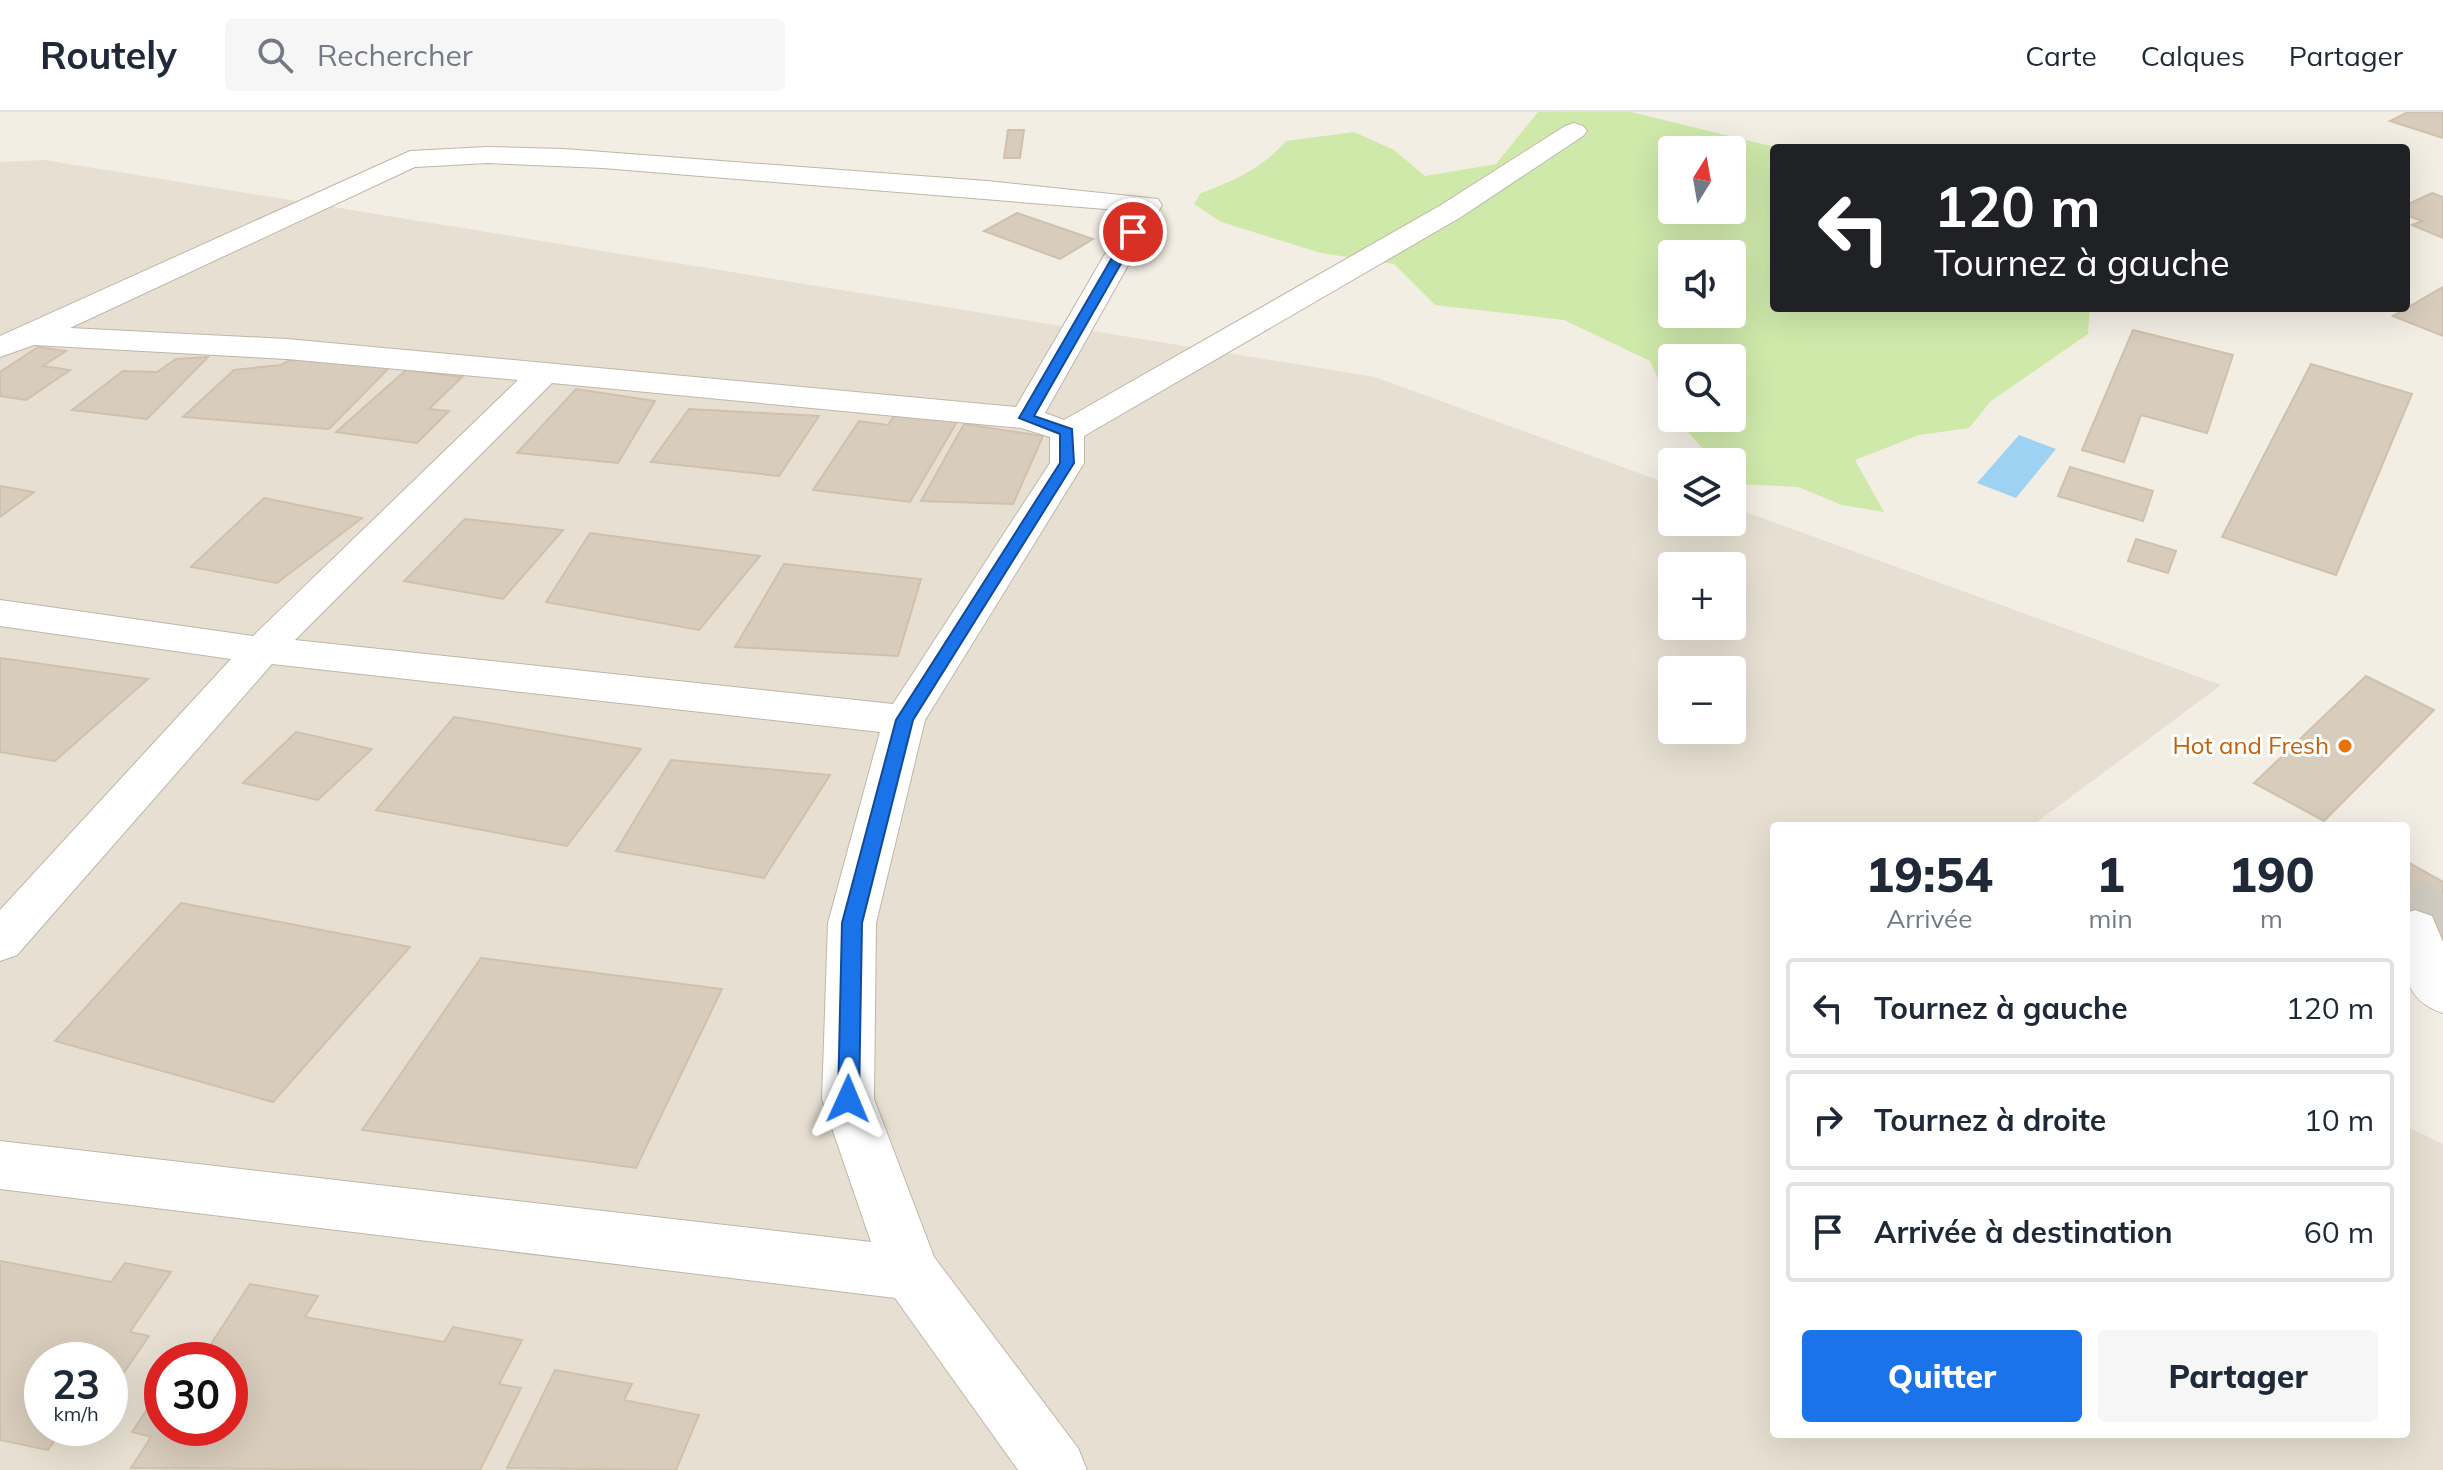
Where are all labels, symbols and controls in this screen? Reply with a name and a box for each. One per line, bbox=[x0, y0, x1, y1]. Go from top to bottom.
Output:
search box bbox=[225, 19, 785, 91]
text: Routely bbox=[40, 31, 177, 79]
icon: search bbox=[253, 33, 297, 77]
text: Rechercher bbox=[317, 36, 473, 74]
text: Carte bbox=[2025, 38, 2097, 73]
text: Calques bbox=[2141, 38, 2245, 73]
text: Partager bbox=[2289, 38, 2403, 73]
north arrow bbox=[1658, 136, 1746, 224]
map controls bbox=[1658, 136, 1746, 744]
text: 120 m bbox=[1934, 171, 2101, 241]
icon: left bbox=[1802, 176, 1906, 280]
pin bbox=[1099, 198, 1167, 266]
icon: arrive bbox=[1111, 210, 1155, 254]
button: sound bbox=[1658, 240, 1746, 328]
text: Tournez à gauche bbox=[1934, 240, 2230, 285]
button: search bbox=[1658, 344, 1746, 432]
button: layers bbox=[1658, 448, 1746, 536]
button: + bbox=[1658, 552, 1746, 640]
button: − bbox=[1658, 656, 1746, 744]
place label: Hot and Fresh bbox=[2172, 730, 2329, 760]
marker: Hot and Fresh bbox=[2336, 737, 2354, 755]
text: 19:54 bbox=[1865, 844, 1993, 904]
text: 1 bbox=[2096, 844, 2125, 904]
text: 190 bbox=[2228, 844, 2315, 904]
text: Arrivée bbox=[1886, 902, 1972, 935]
text: min bbox=[2089, 902, 2133, 935]
text: m bbox=[2260, 902, 2283, 935]
icon: left bbox=[1806, 986, 1850, 1030]
text: Tournez à gauche bbox=[1874, 989, 2128, 1027]
text: 120 m bbox=[2286, 989, 2374, 1027]
position arrow bbox=[806, 1057, 890, 1141]
icon: right bbox=[1806, 1098, 1850, 1142]
text: Tournez à droite bbox=[1874, 1101, 2106, 1139]
text: 10 m bbox=[2304, 1101, 2374, 1139]
icon: arrive bbox=[1806, 1210, 1850, 1254]
text: Arrivée à destination bbox=[1874, 1213, 2173, 1251]
text: 60 m bbox=[2304, 1213, 2374, 1251]
button: Quitter bbox=[1802, 1330, 2082, 1422]
button: Partager bbox=[2098, 1330, 2378, 1422]
speed limit sign: 30 bbox=[144, 1342, 248, 1446]
text: 23 bbox=[52, 1359, 100, 1409]
text: km/h bbox=[53, 1401, 99, 1426]

